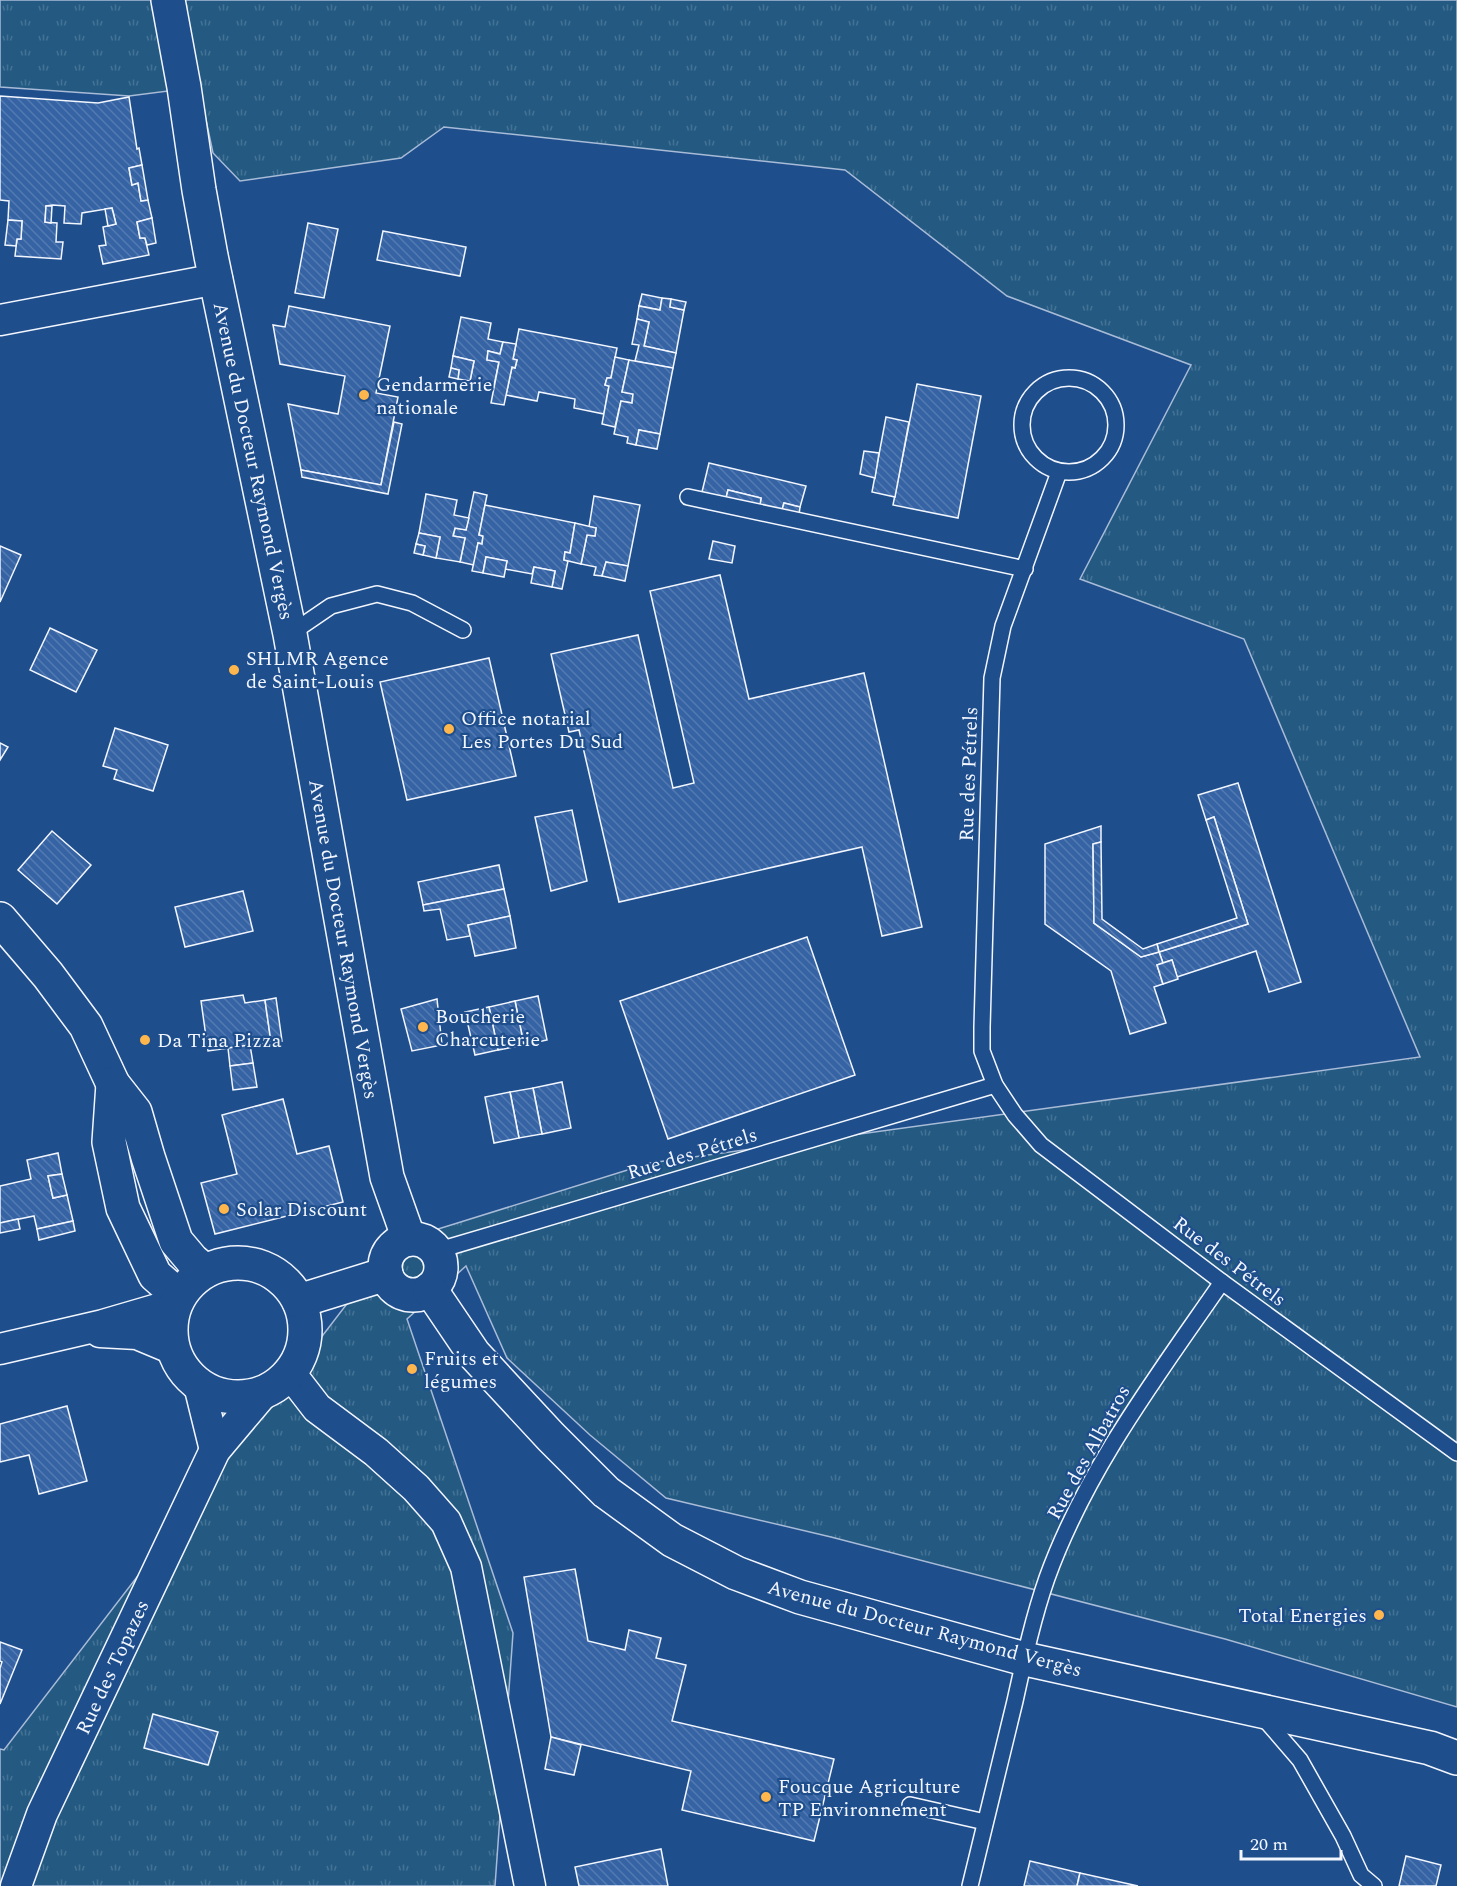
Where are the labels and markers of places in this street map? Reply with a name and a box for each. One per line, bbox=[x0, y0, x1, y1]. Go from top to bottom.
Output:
place label: Gendarmerie nationale bbox=[376, 370, 492, 423]
marker: Gendarmerie nationale bbox=[357, 388, 371, 402]
place label: SHLMR Agence de Saint-Louis bbox=[246, 644, 389, 697]
marker: SHLMR Agence de Saint-Louis bbox=[227, 663, 241, 677]
place label: Office notarial Les Portes Du Sud bbox=[461, 704, 623, 757]
marker: Office notarial Les Portes Du Sud bbox=[442, 722, 456, 736]
place label: Boucherie Charcuterie bbox=[435, 1002, 540, 1055]
marker: Boucherie Charcuterie bbox=[416, 1020, 430, 1034]
place label: Da Tina Pizza bbox=[157, 1026, 282, 1056]
marker: Da Tina Pizza bbox=[138, 1033, 152, 1047]
place label: Solar Discount bbox=[236, 1195, 367, 1225]
marker: Solar Discount bbox=[217, 1202, 231, 1216]
place label: Fruits et légumes bbox=[424, 1344, 499, 1397]
marker: Fruits et légumes bbox=[405, 1362, 419, 1376]
place label: Total Energies bbox=[1238, 1601, 1367, 1631]
marker: Total Energies bbox=[1372, 1608, 1386, 1622]
place label: Foucque Agriculture TP Environnement bbox=[778, 1772, 960, 1825]
marker: Foucque Agriculture TP Environnement bbox=[759, 1790, 773, 1804]

